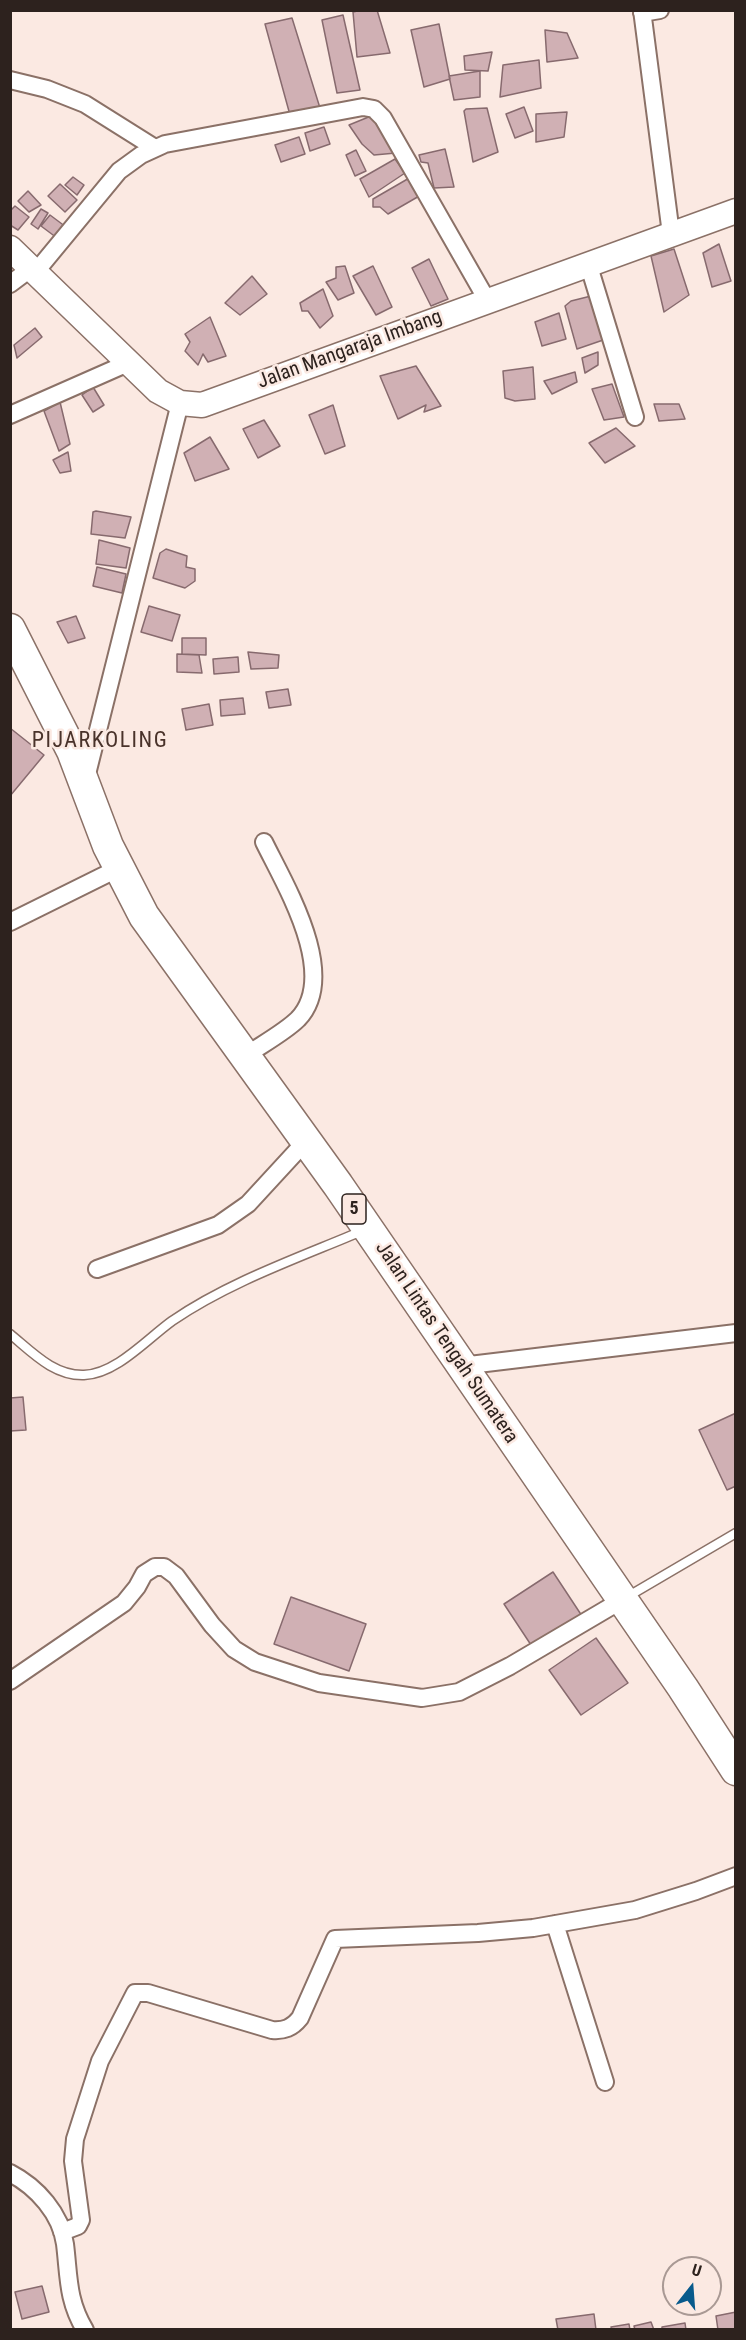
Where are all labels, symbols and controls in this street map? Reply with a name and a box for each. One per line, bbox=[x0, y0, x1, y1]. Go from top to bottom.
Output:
street label: Jalan Mangaraja Imbang bbox=[255, 305, 445, 395]
district label: PIJARKOLING bbox=[32, 728, 168, 754]
road number: 5 bbox=[342, 1194, 366, 1224]
street label: Jalan Lintas Tengah Sumatera bbox=[369, 1238, 523, 1448]
north arrow bbox=[662, 2256, 722, 2316]
text: U bbox=[690, 2260, 704, 2281]

